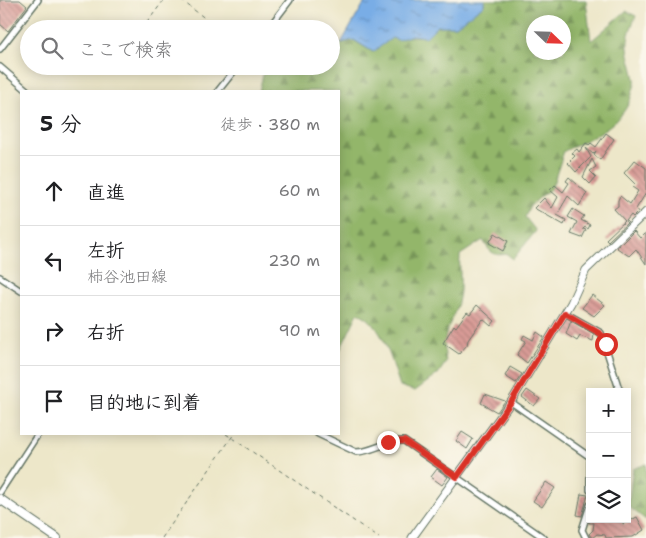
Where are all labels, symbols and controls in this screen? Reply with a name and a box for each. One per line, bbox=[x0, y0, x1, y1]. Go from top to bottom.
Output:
north arrow bbox=[526, 15, 571, 60]
search box bbox=[20, 20, 340, 75]
icon: search bbox=[38, 34, 66, 62]
text: ここで検索 bbox=[78, 37, 173, 62]
text: 5 分 bbox=[40, 110, 81, 138]
text: 徒歩 · 380 m bbox=[221, 114, 320, 135]
icon: ahead bbox=[40, 177, 68, 205]
text: 直進 bbox=[87, 180, 125, 205]
text: 60 m bbox=[279, 180, 320, 201]
text: 左折 bbox=[87, 238, 125, 263]
icon: left bbox=[40, 247, 68, 275]
text: 230 m bbox=[268, 250, 320, 271]
text: 柿谷池田線 bbox=[87, 266, 167, 287]
icon: right bbox=[40, 317, 68, 345]
text: 右折 bbox=[87, 320, 125, 345]
text: 90 m bbox=[279, 320, 320, 341]
route start bbox=[595, 333, 618, 356]
icon: arrive bbox=[40, 387, 68, 415]
map controls bbox=[586, 388, 631, 523]
button: + bbox=[586, 388, 631, 433]
text: 目的地に到着 bbox=[87, 390, 201, 415]
route end bbox=[377, 431, 400, 454]
button: − bbox=[586, 433, 631, 478]
button: layers bbox=[586, 478, 631, 523]

